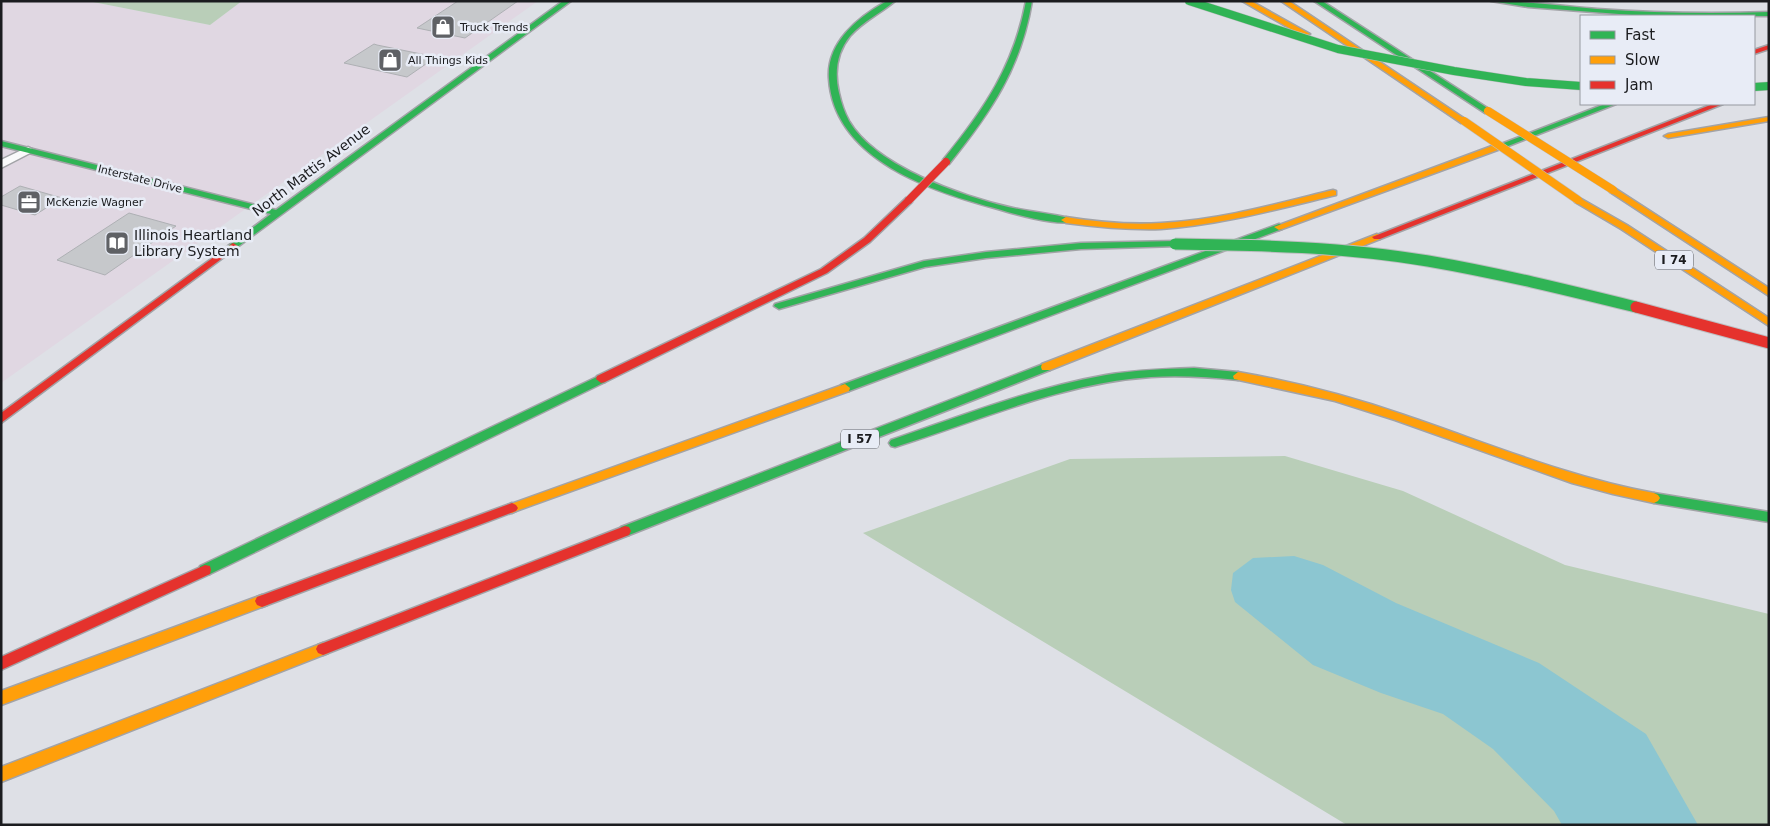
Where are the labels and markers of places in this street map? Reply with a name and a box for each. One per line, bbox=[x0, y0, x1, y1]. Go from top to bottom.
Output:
shop icon: Truck Trends bbox=[430, 14, 456, 40]
place label: Truck Trends bbox=[459, 21, 529, 34]
shop icon: All Things Kids bbox=[377, 47, 403, 73]
place label: All Things Kids bbox=[408, 54, 488, 67]
office icon: McKenzie Wagner bbox=[16, 189, 42, 215]
place label: McKenzie Wagner bbox=[46, 196, 144, 209]
place label: Illinois Heartland Library System bbox=[134, 227, 252, 259]
library icon: Illinois Heartland Library System bbox=[104, 230, 130, 256]

